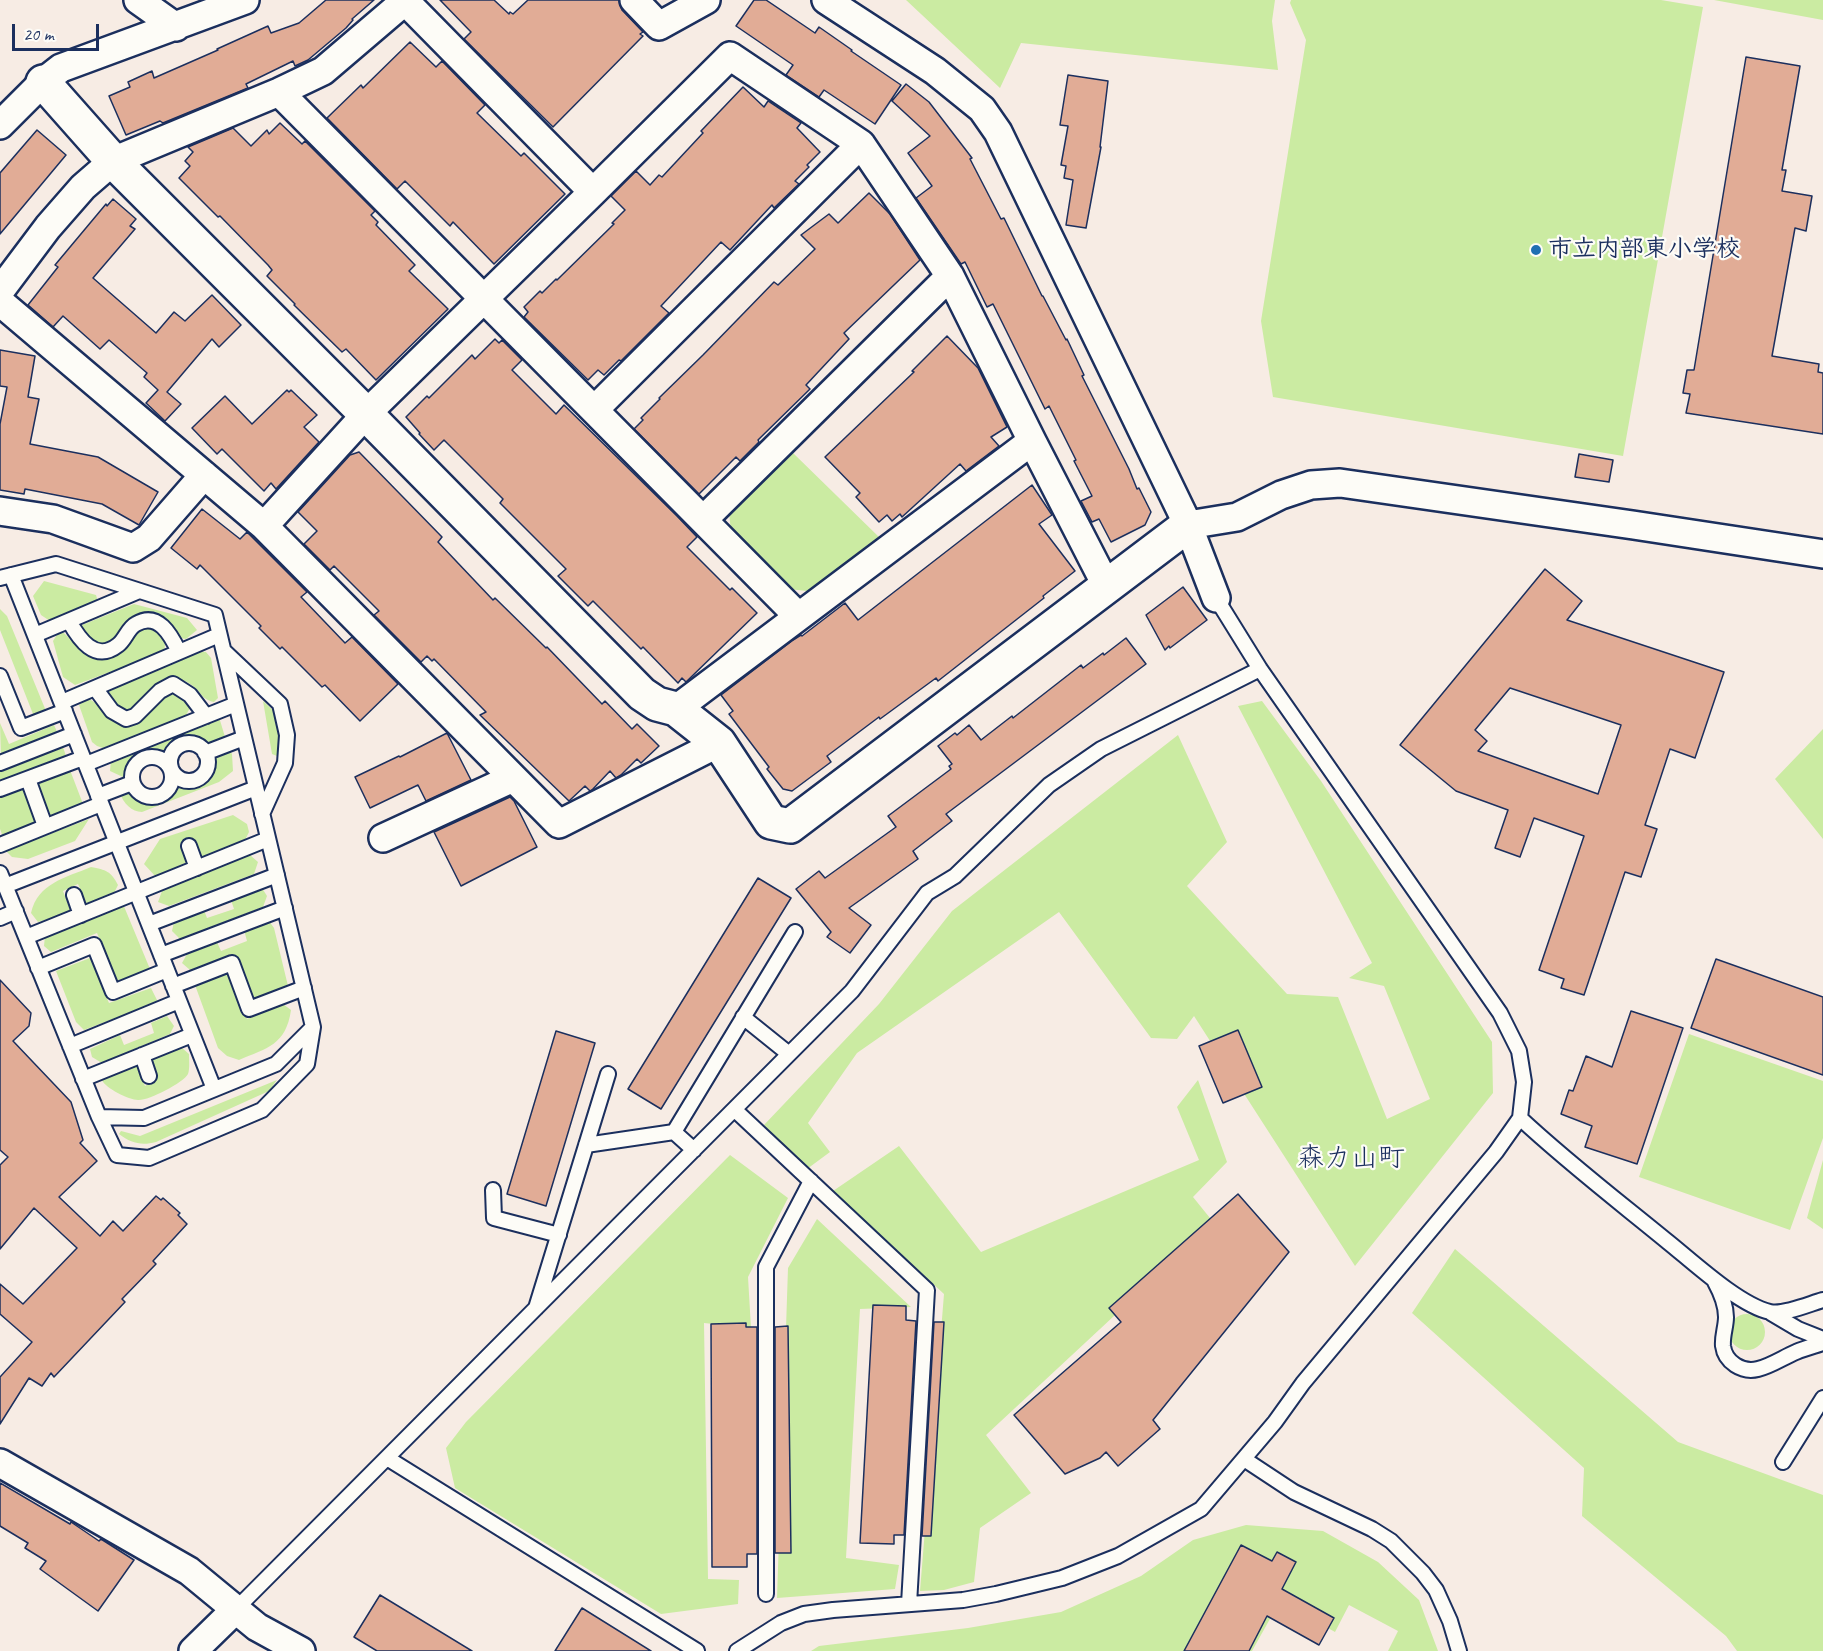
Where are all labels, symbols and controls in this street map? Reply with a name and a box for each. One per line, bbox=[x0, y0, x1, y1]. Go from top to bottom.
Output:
scale bar bbox=[15, 12, 102, 50]
text: 20 m bbox=[23, 23, 54, 45]
place label: 市立内部東小学校 bbox=[1548, 236, 1740, 264]
marker: 市立内部東小学校 bbox=[1529, 243, 1543, 257]
district label: 森カ山町 bbox=[1297, 1143, 1405, 1175]

